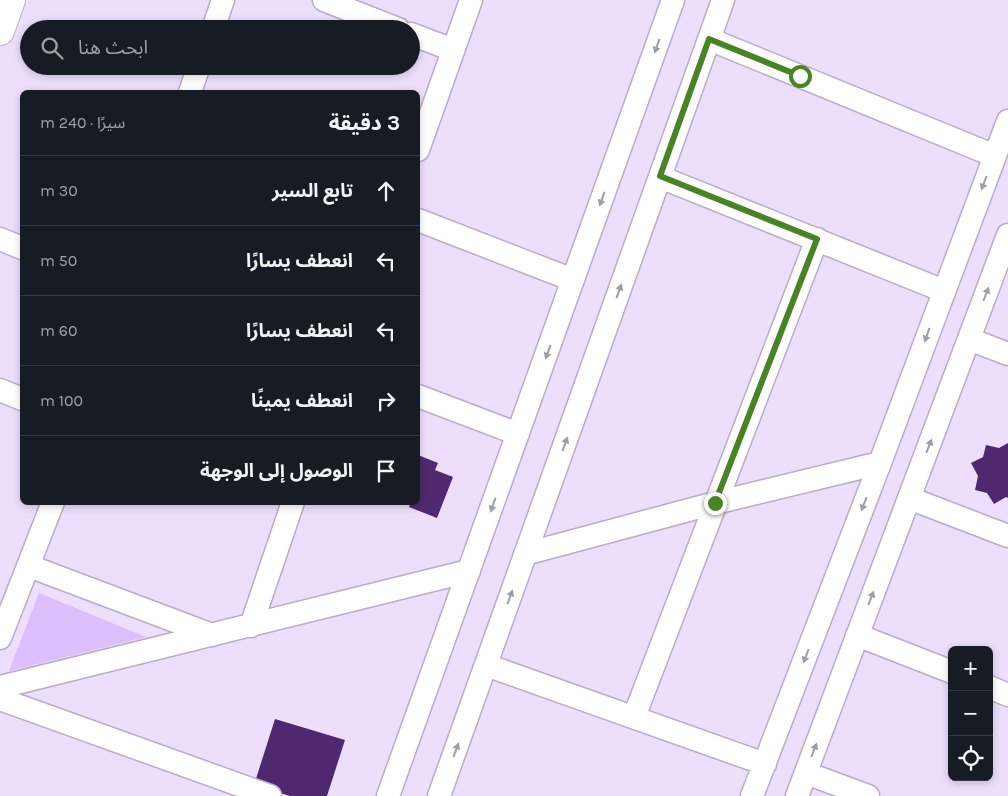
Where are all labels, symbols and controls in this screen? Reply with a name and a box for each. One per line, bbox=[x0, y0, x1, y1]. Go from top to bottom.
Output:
search box bbox=[20, 20, 420, 75]
icon: search bbox=[38, 34, 66, 62]
text: ابحث هنا bbox=[78, 37, 148, 59]
one-way arrow bbox=[653, 39, 661, 54]
route start bbox=[789, 65, 812, 88]
text: 3 دقيقة bbox=[329, 111, 400, 135]
text: سيرًا · 240 m bbox=[40, 113, 125, 132]
one-way arrow bbox=[980, 176, 988, 191]
icon: ahead bbox=[372, 177, 400, 205]
text: تابع السير bbox=[272, 180, 353, 202]
text: 30 m bbox=[40, 181, 78, 200]
one-way arrow bbox=[598, 192, 606, 207]
icon: left bbox=[372, 247, 400, 275]
text: انعطف يسارًا bbox=[246, 250, 353, 272]
text: 50 m bbox=[40, 251, 77, 270]
one-way arrow bbox=[615, 283, 623, 298]
one-way arrow bbox=[982, 286, 990, 301]
icon: left bbox=[372, 317, 400, 345]
text: انعطف يسارًا bbox=[246, 320, 353, 342]
text: 60 m bbox=[40, 321, 77, 340]
one-way arrow bbox=[923, 328, 930, 343]
one-way arrow bbox=[544, 345, 552, 360]
icon: right bbox=[372, 387, 400, 415]
text: انعطف يمينًا bbox=[251, 390, 353, 412]
text: 100 m bbox=[40, 391, 83, 410]
one-way arrow bbox=[561, 436, 569, 451]
one-way arrow bbox=[925, 438, 933, 453]
icon: arrive bbox=[372, 457, 400, 485]
text: الوصول إلى الوجهة bbox=[200, 460, 353, 482]
route end bbox=[704, 492, 727, 515]
one-way arrow bbox=[860, 497, 868, 512]
one-way arrow bbox=[489, 498, 497, 513]
one-way arrow bbox=[506, 589, 514, 604]
one-way arrow bbox=[867, 590, 875, 605]
map controls bbox=[948, 646, 993, 781]
button: + bbox=[948, 646, 993, 691]
one-way arrow bbox=[802, 649, 810, 664]
button: − bbox=[948, 691, 993, 736]
button: locate bbox=[948, 736, 993, 781]
one-way arrow bbox=[452, 742, 460, 757]
one-way arrow bbox=[811, 743, 818, 758]

